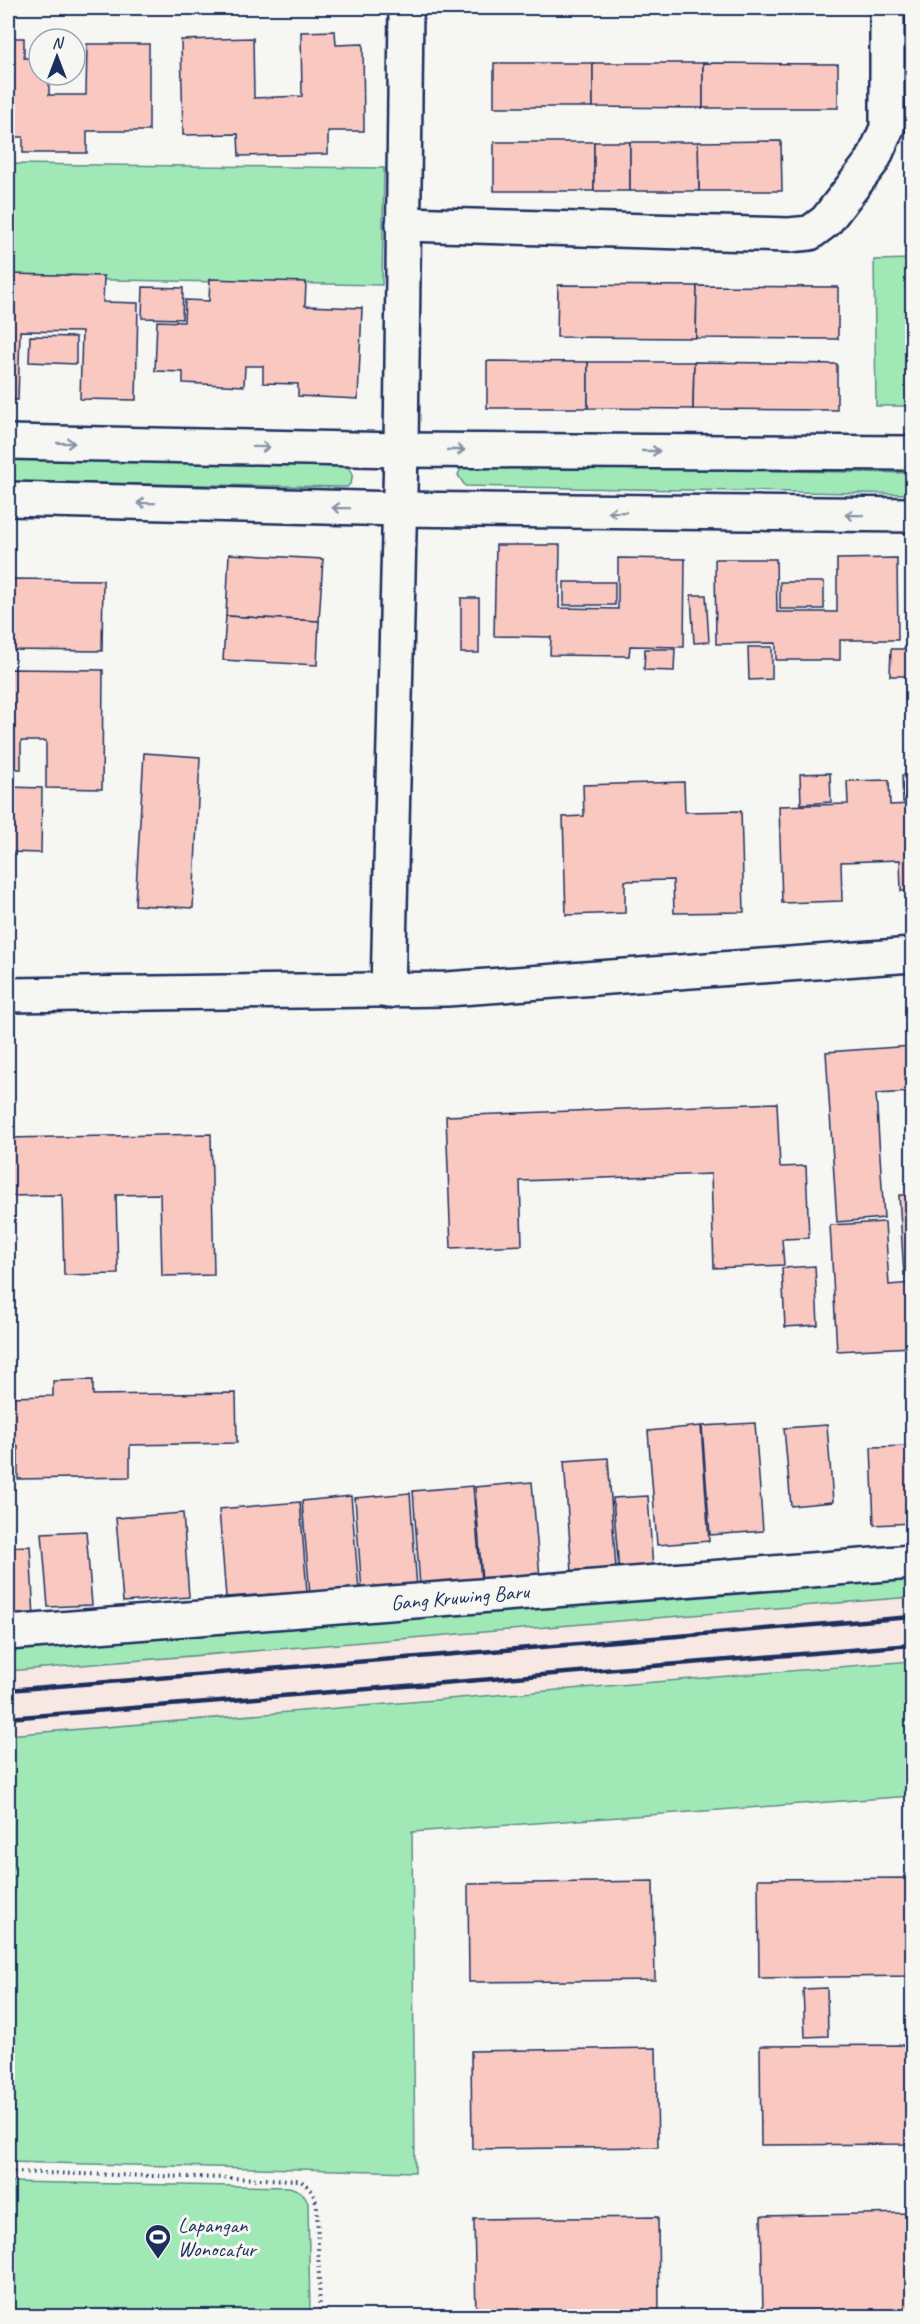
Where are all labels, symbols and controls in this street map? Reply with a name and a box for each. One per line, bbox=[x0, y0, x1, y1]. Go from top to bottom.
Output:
north arrow bbox=[27, 27, 87, 87]
text: N bbox=[52, 33, 65, 53]
one-way arrow bbox=[55, 437, 75, 449]
one-way arrow bbox=[250, 441, 270, 453]
one-way arrow bbox=[445, 444, 465, 456]
one-way arrow bbox=[640, 446, 660, 457]
one-way arrow bbox=[137, 497, 157, 508]
one-way arrow bbox=[332, 502, 351, 513]
one-way arrow bbox=[608, 506, 628, 518]
one-way arrow bbox=[845, 509, 865, 520]
street label: Gang Kruwing Baru bbox=[390, 1578, 532, 1616]
place label: Lapangan Wonocatur bbox=[178, 2212, 258, 2262]
sports icon: Lapangan Wonocatur bbox=[143, 2222, 173, 2260]

